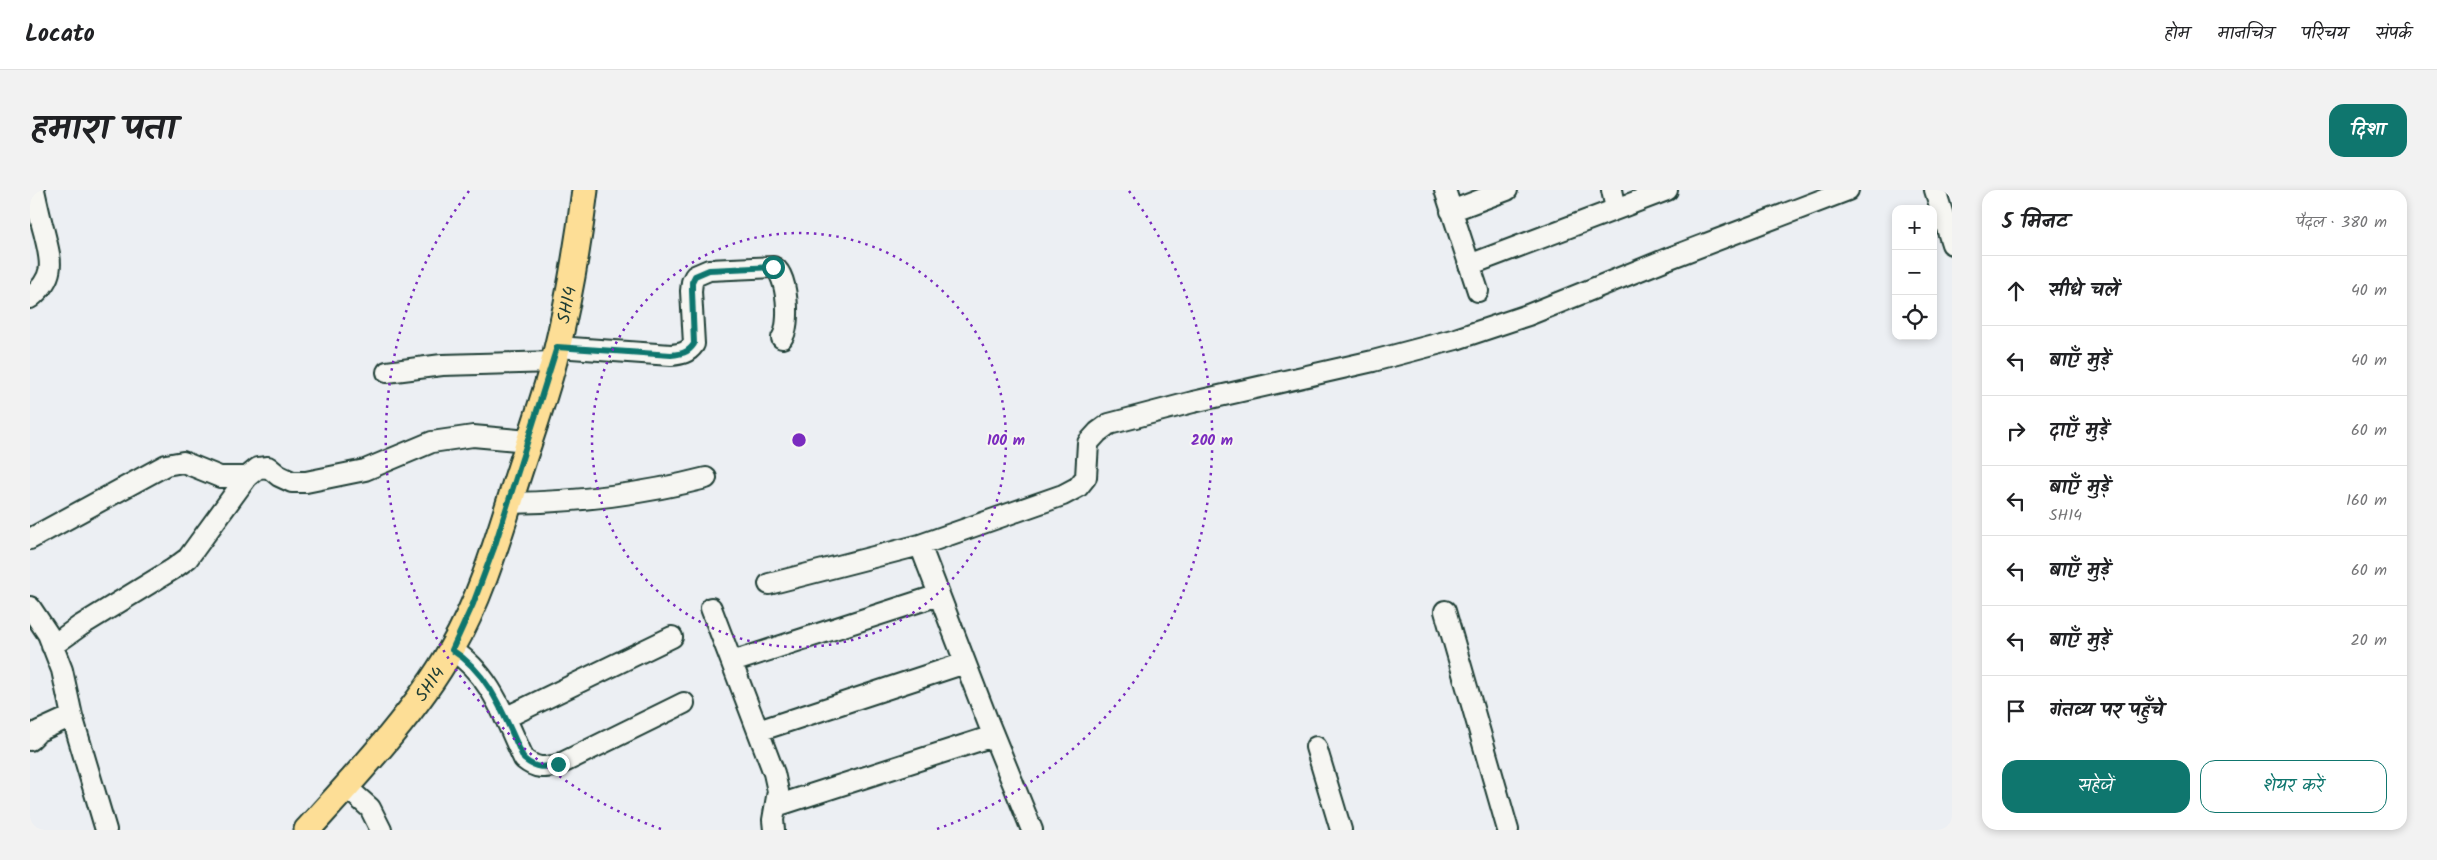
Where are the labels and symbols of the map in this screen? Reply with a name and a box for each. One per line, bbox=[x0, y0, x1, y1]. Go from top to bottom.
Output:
route start bbox=[762, 256, 785, 279]
street label: SH14 bbox=[550, 284, 586, 326]
text: 100 m bbox=[987, 429, 1025, 453]
text: 200 m bbox=[1191, 429, 1233, 453]
centre of rings bbox=[790, 431, 808, 449]
street label: SH14 bbox=[408, 661, 453, 708]
route end bbox=[547, 753, 570, 776]

